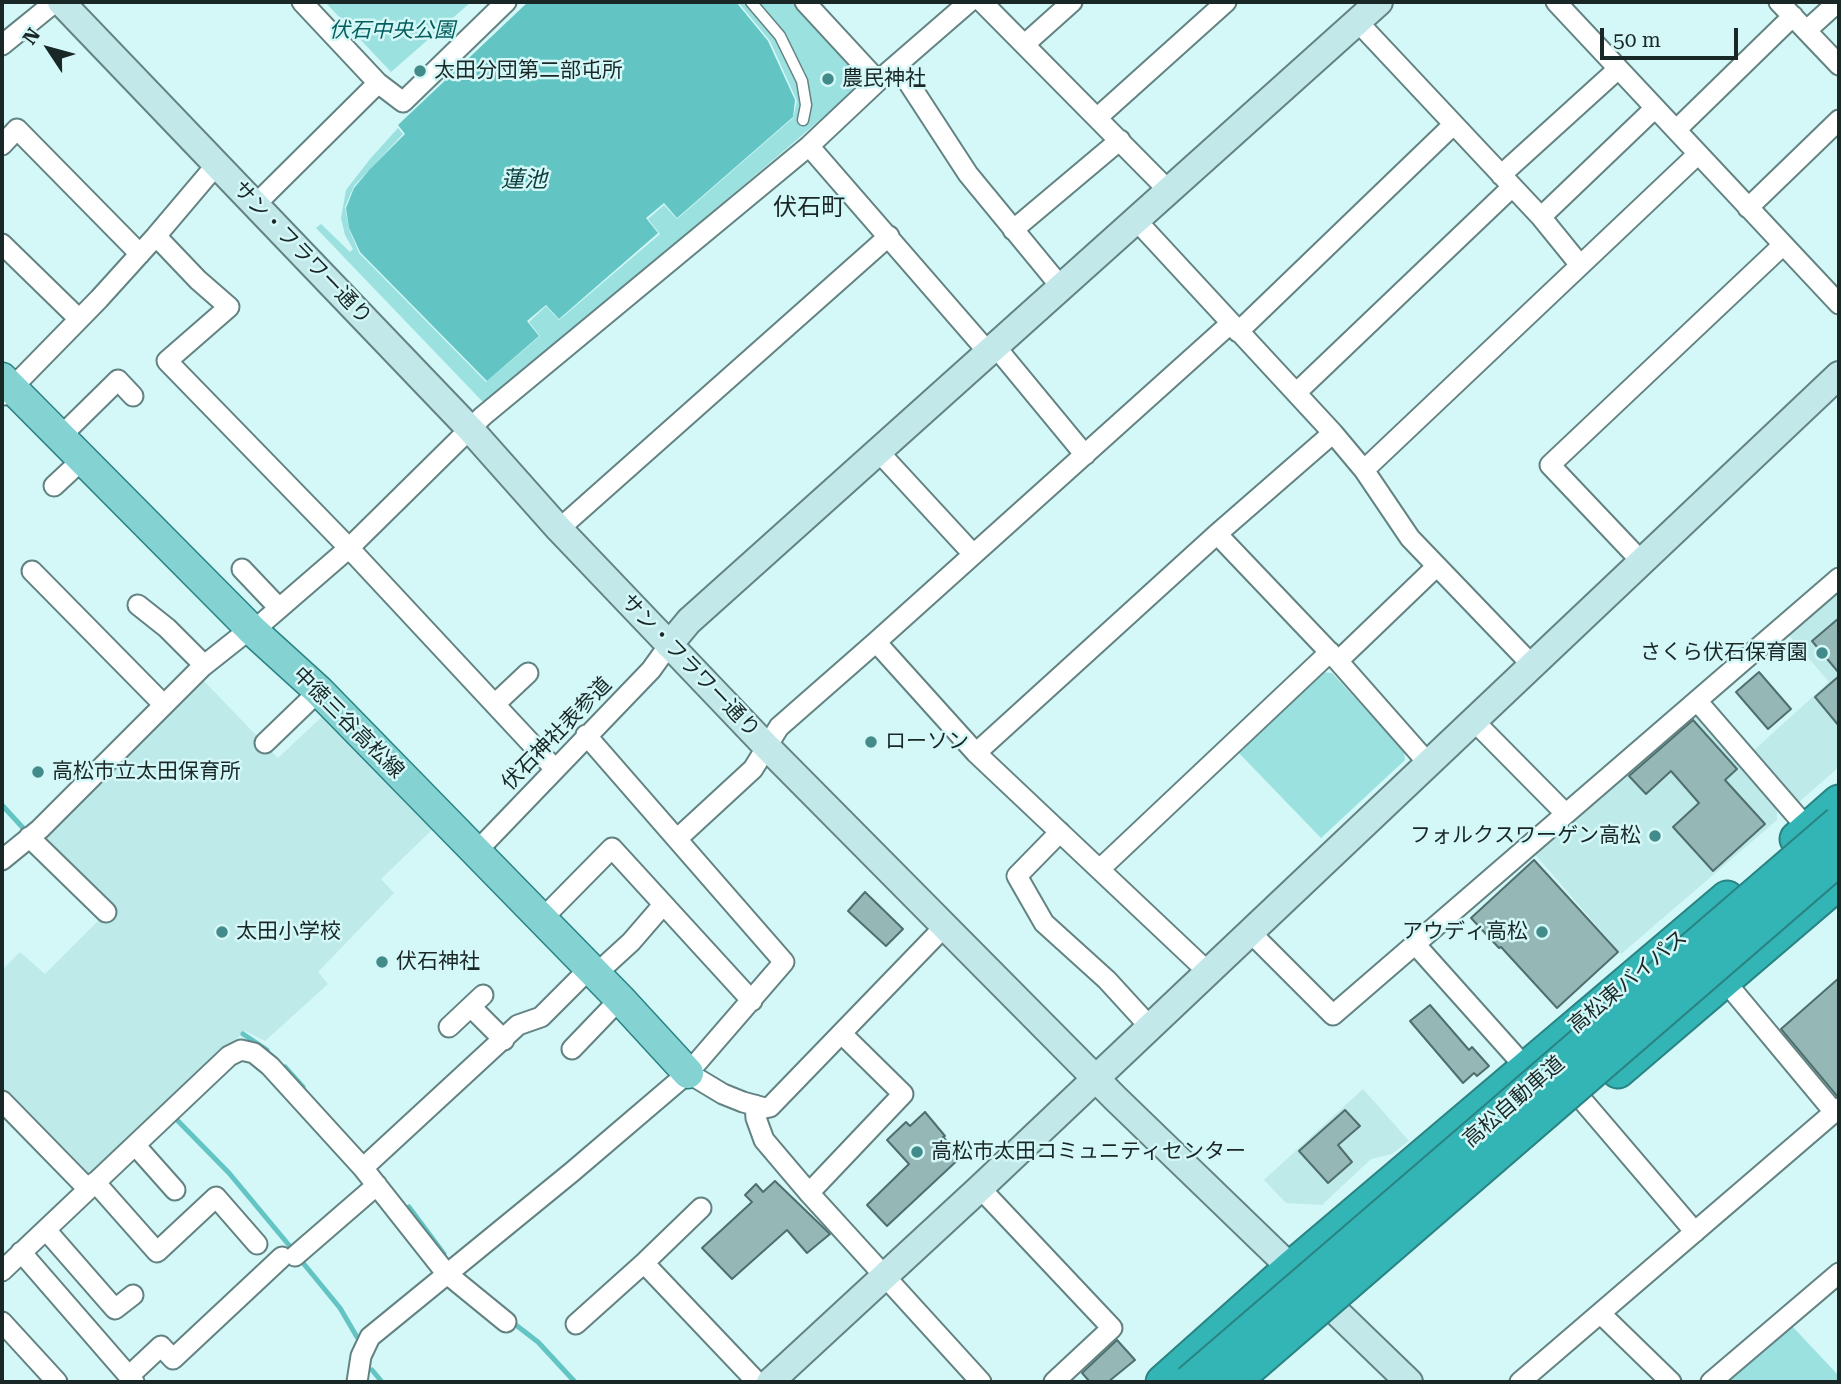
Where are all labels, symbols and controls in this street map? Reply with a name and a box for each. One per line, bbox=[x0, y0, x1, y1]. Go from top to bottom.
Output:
north arrow bbox=[14, 14, 84, 84]
scale bar bbox=[1603, 14, 1741, 58]
park label: 伏石中央公園 bbox=[329, 18, 455, 44]
text: N bbox=[18, 24, 45, 49]
text: 50 m bbox=[1613, 28, 1661, 52]
place label: 太田分団第二部屯所 bbox=[434, 58, 623, 84]
marker: 太田分団第二部屯所 bbox=[412, 63, 428, 79]
place label: 農民神社 bbox=[842, 66, 926, 92]
marker: 農民神社 bbox=[820, 71, 836, 87]
water label: 蓮池 bbox=[501, 166, 547, 194]
street label: サン・フラワー通り bbox=[227, 176, 377, 330]
district label: 伏石町 bbox=[773, 194, 845, 222]
street label: サン・フラワー通り bbox=[615, 589, 765, 743]
place label: さくら伏石保育園 bbox=[1640, 640, 1808, 666]
marker: さくら伏石保育園 bbox=[1814, 645, 1830, 661]
street label: 中徳三谷高松線 bbox=[287, 662, 409, 784]
street label: 伏石神社表参道 bbox=[497, 672, 617, 796]
place label: ローソン bbox=[885, 729, 969, 755]
marker: ローソン bbox=[863, 734, 879, 750]
place label: 高松市立太田保育所 bbox=[52, 759, 241, 785]
marker: 高松市立太田保育所 bbox=[30, 764, 46, 780]
place label: フォルクスワーゲン高松 bbox=[1410, 823, 1641, 849]
marker: フォルクスワーゲン高松 bbox=[1647, 828, 1663, 844]
place label: 太田小学校 bbox=[236, 919, 341, 945]
place label: アウディ高松 bbox=[1402, 919, 1528, 945]
marker: 太田小学校 bbox=[214, 924, 230, 940]
marker: アウディ高松 bbox=[1534, 924, 1550, 940]
street label: 高松東バイパス bbox=[1564, 925, 1692, 1039]
place label: 伏石神社 bbox=[396, 949, 480, 975]
marker: 伏石神社 bbox=[374, 954, 390, 970]
street label: 高松自動車道 bbox=[1458, 1051, 1570, 1153]
place label: 高松市太田コミュニティセンター bbox=[931, 1139, 1246, 1165]
marker: 高松市太田コミュニティセンター bbox=[909, 1144, 925, 1160]

